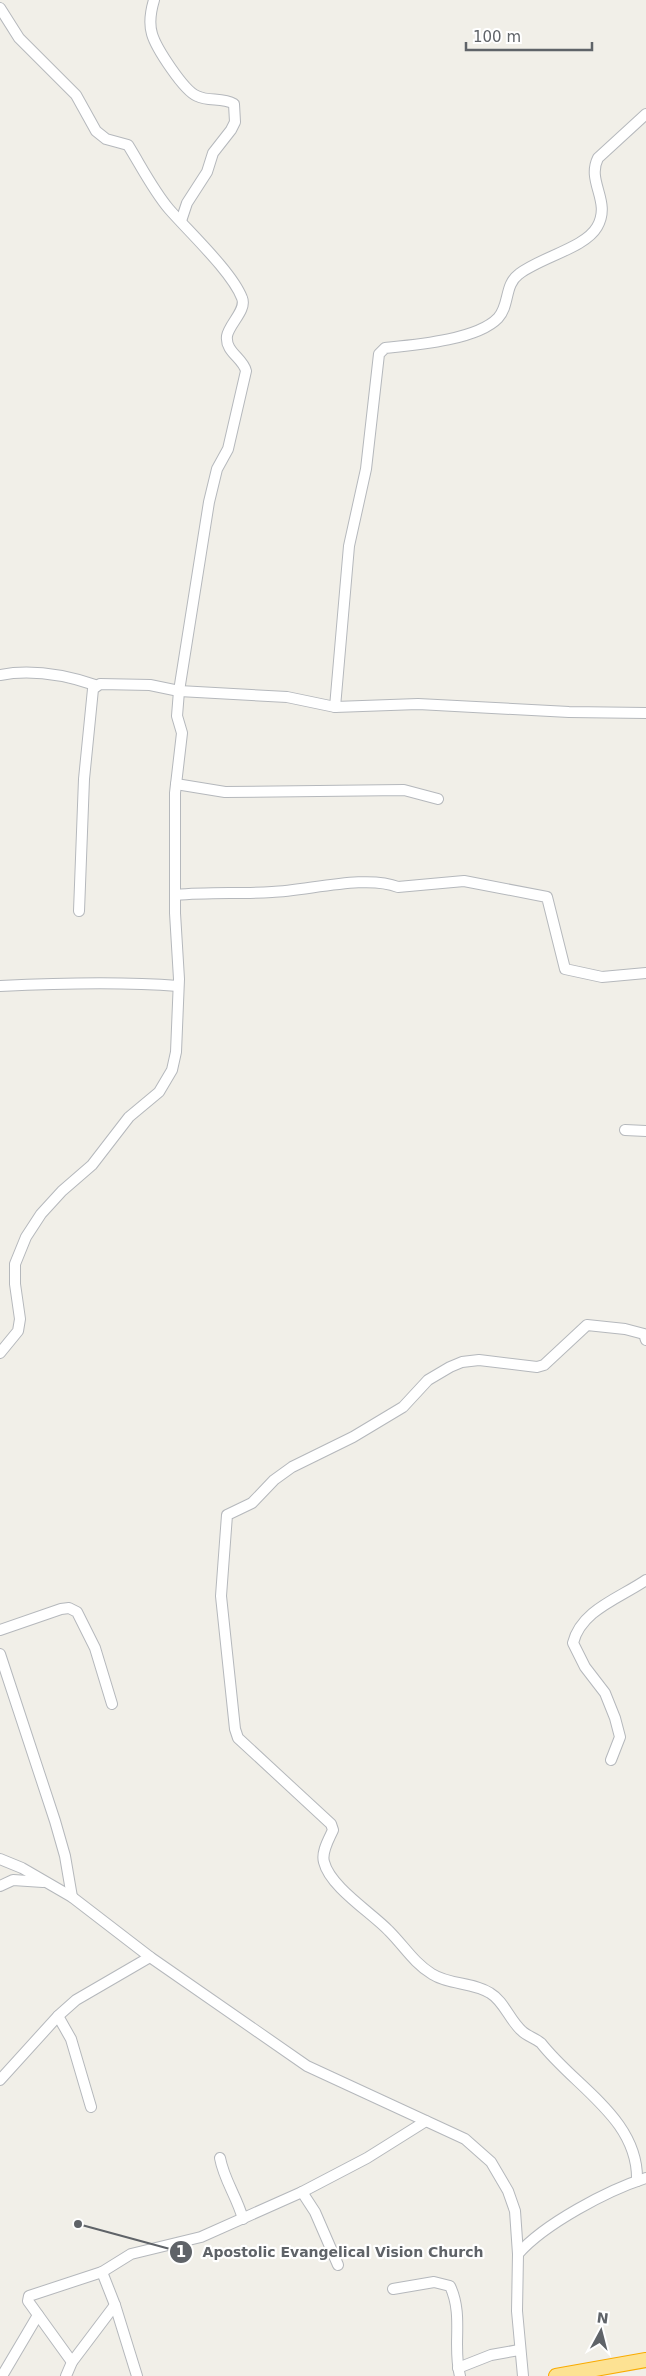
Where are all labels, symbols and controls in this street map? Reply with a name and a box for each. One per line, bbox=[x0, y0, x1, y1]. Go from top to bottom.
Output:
scale bar bbox=[466, 20, 592, 52]
text: 100 m bbox=[473, 28, 521, 46]
callout: Apostolic Evangelical Vision Church bbox=[168, 2238, 494, 2267]
text: 1 bbox=[176, 2243, 186, 2261]
text: Apostolic Evangelical Vision Church bbox=[203, 2244, 483, 2260]
north arrow bbox=[576, 2306, 626, 2356]
text: N bbox=[596, 2309, 609, 2327]

